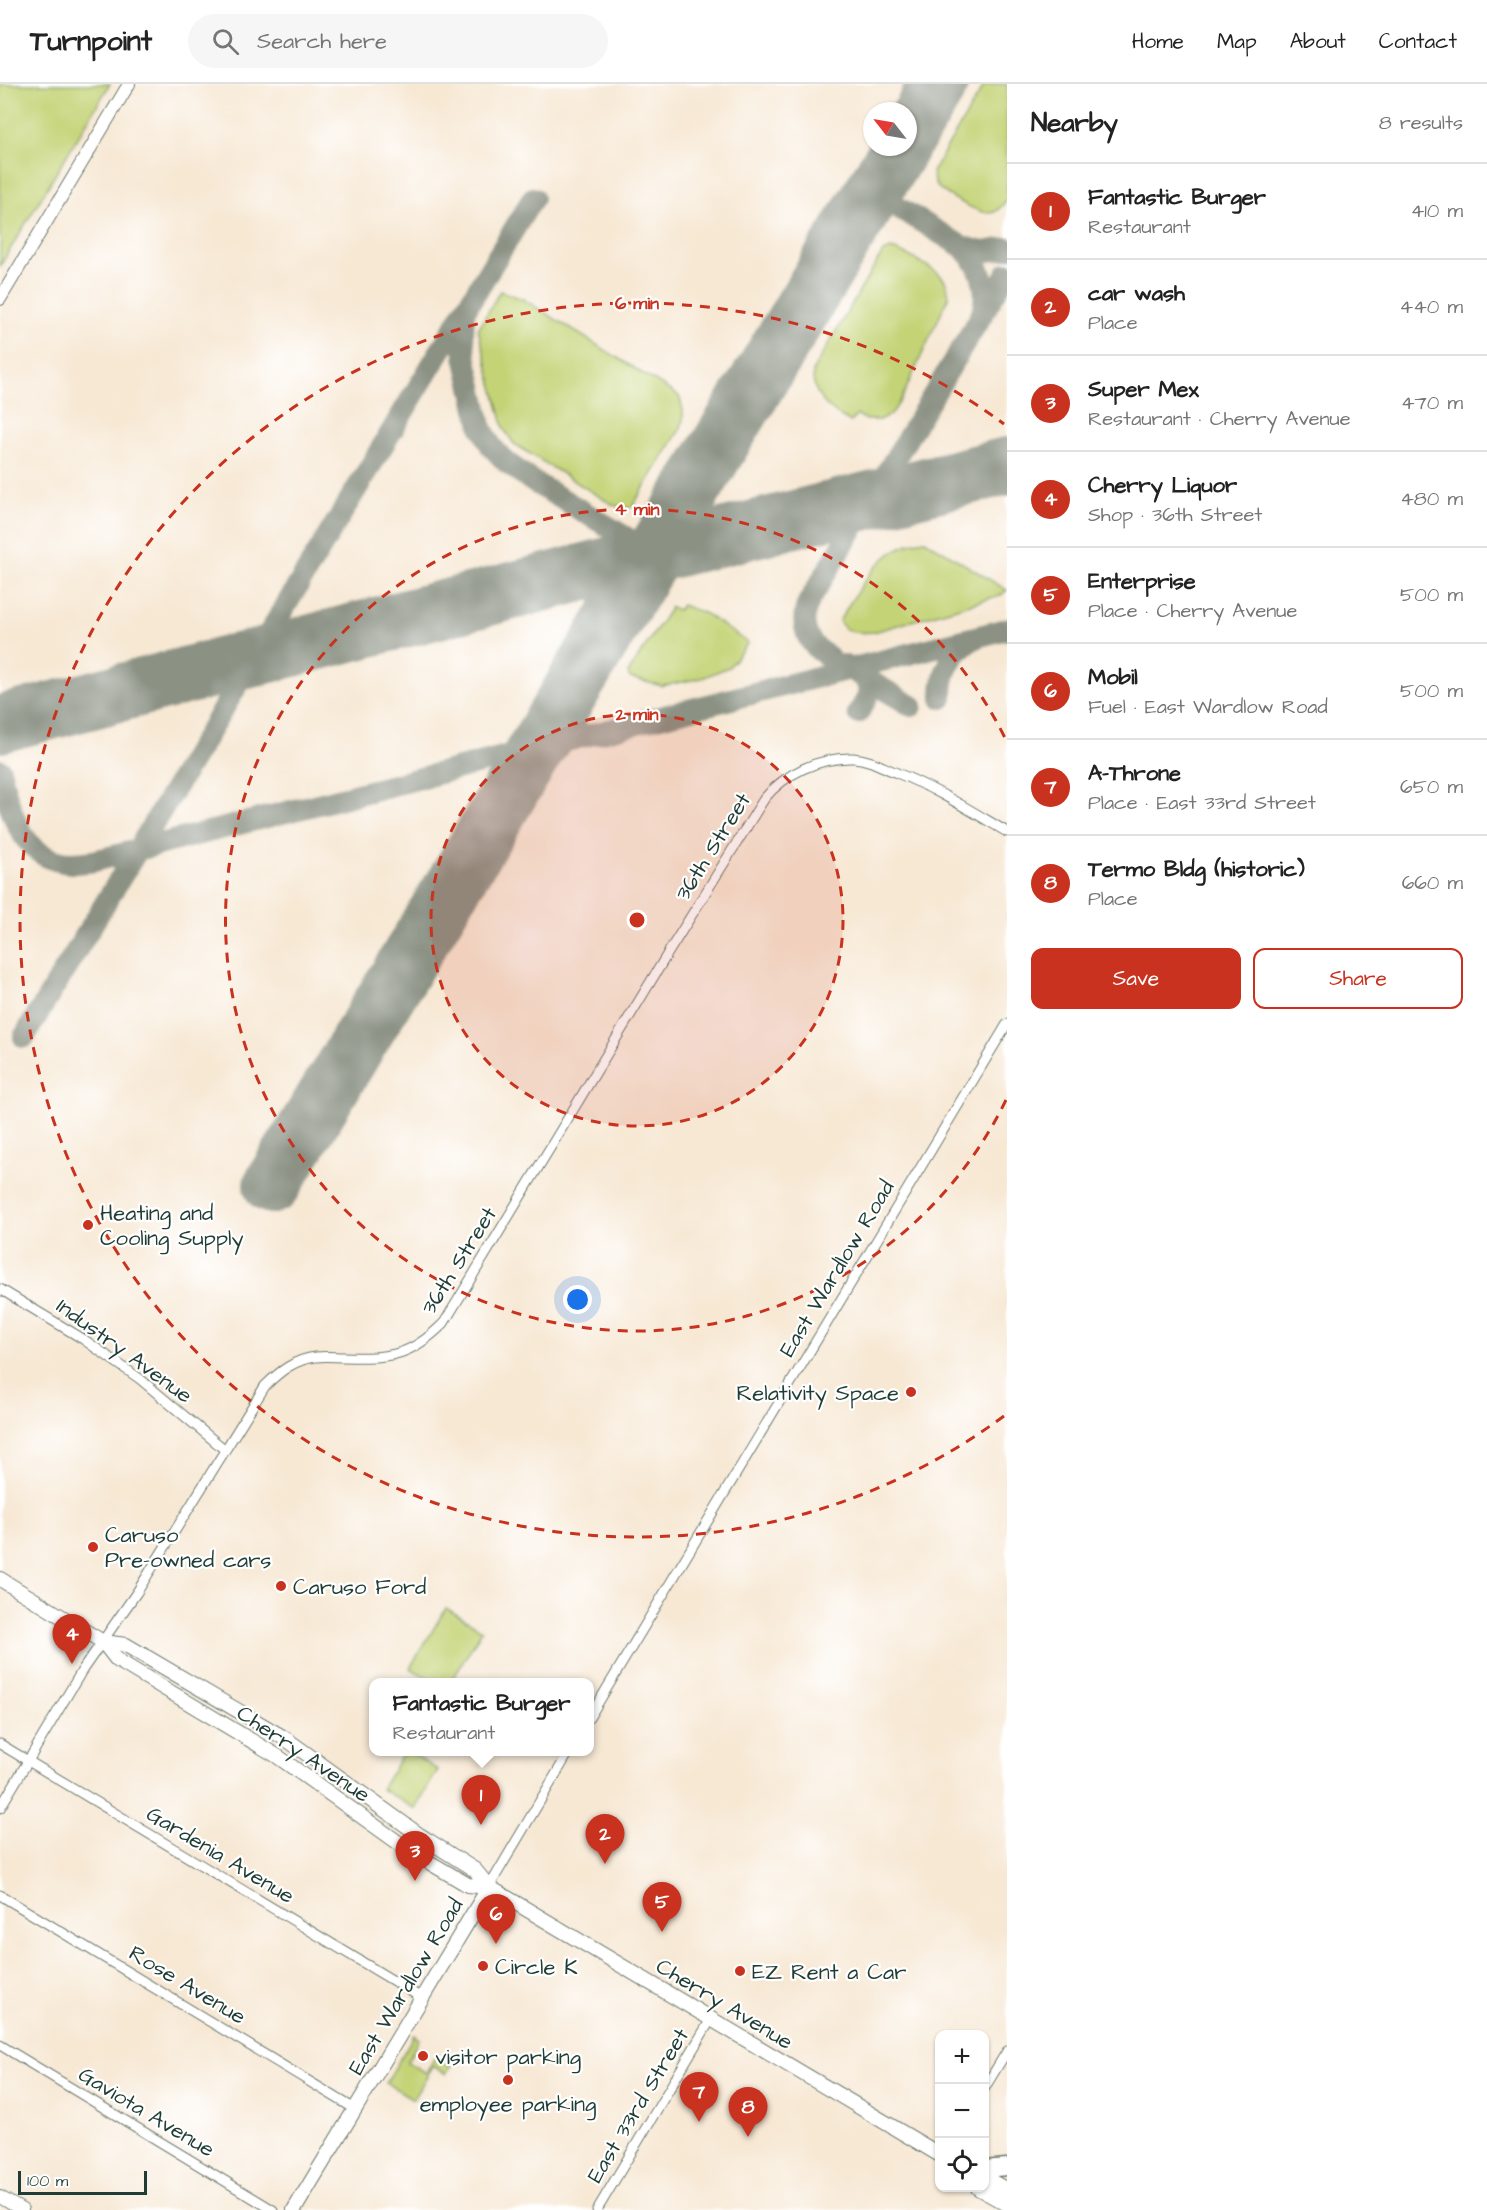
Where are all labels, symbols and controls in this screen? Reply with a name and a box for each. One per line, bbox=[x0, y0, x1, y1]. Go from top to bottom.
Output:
search box bbox=[188, 14, 608, 68]
text: Turnpoint bbox=[30, 22, 152, 61]
icon: search bbox=[209, 25, 242, 58]
text: Search here bbox=[257, 26, 387, 57]
text: Home bbox=[1132, 27, 1184, 56]
text: Map bbox=[1217, 27, 1257, 56]
text: About bbox=[1290, 27, 1346, 56]
text: Contact bbox=[1379, 27, 1457, 56]
north arrow bbox=[863, 102, 917, 156]
text: Nearby bbox=[1031, 105, 1118, 141]
text: 8 results bbox=[1379, 109, 1463, 137]
text: Fantastic Burger bbox=[1088, 182, 1266, 213]
text: 1 bbox=[1049, 197, 1052, 225]
text: 410 m bbox=[1411, 197, 1463, 225]
text: Restaurant bbox=[1088, 213, 1191, 241]
text: car wash bbox=[1088, 278, 1185, 309]
text: 6 min bbox=[615, 291, 659, 316]
text: 2 bbox=[1045, 293, 1056, 321]
text: 440 m bbox=[1400, 293, 1463, 321]
text: Place bbox=[1088, 309, 1138, 337]
text: Super Mex bbox=[1088, 374, 1199, 405]
text: 3 bbox=[1045, 389, 1056, 417]
text: 470 m bbox=[1401, 389, 1463, 417]
text: Restaurant · Cherry Avenue bbox=[1088, 405, 1351, 433]
text: Cherry Liquor bbox=[1088, 470, 1237, 501]
text: 4 bbox=[1044, 485, 1057, 513]
text: 480 m bbox=[1400, 485, 1463, 513]
text: 4 min bbox=[614, 497, 660, 522]
text: Shop · 36th Street bbox=[1088, 501, 1262, 529]
text: Enterprise bbox=[1088, 566, 1196, 597]
text: 5 bbox=[1043, 581, 1058, 609]
text: 500 m bbox=[1400, 581, 1463, 609]
text: Place · Cherry Avenue bbox=[1088, 597, 1297, 625]
text: Mobil bbox=[1088, 662, 1138, 693]
text: 6 bbox=[1044, 677, 1057, 705]
text: 500 m bbox=[1400, 677, 1463, 705]
text: Fuel · East Wardlow Road bbox=[1088, 693, 1328, 721]
text: 2 min bbox=[614, 702, 659, 727]
text: A-Throne bbox=[1088, 758, 1181, 789]
text: 7 bbox=[1044, 773, 1057, 801]
text: 650 m bbox=[1400, 773, 1463, 801]
street label: 36th Street bbox=[668, 787, 759, 907]
text: Place · East 33rd Street bbox=[1088, 789, 1316, 817]
text: Termo Bldg (historic) bbox=[1088, 854, 1305, 885]
text: 8 bbox=[1044, 869, 1057, 897]
text: 660 m bbox=[1402, 869, 1463, 897]
text: Place bbox=[1088, 885, 1138, 913]
centre of rings bbox=[627, 910, 647, 930]
button: Save bbox=[1031, 948, 1241, 1009]
button: Share bbox=[1253, 948, 1463, 1009]
street label: East Wardlow Road bbox=[772, 1175, 902, 1363]
place label: Heating and Cooling Supply bbox=[100, 1198, 244, 1255]
street label: 36th Street bbox=[414, 1201, 505, 1321]
marker: Heating and Cooling Supply bbox=[81, 1218, 95, 1232]
your location bbox=[563, 1285, 592, 1314]
street label: Industry Avenue bbox=[49, 1291, 199, 1412]
place label: Relativity Space bbox=[737, 1378, 899, 1410]
marker: Relativity Space bbox=[904, 1385, 918, 1399]
place label: Caruso Pre-owned cars bbox=[105, 1520, 271, 1576]
marker: Caruso Pre-owned cars bbox=[86, 1540, 100, 1554]
place label: Caruso Ford bbox=[293, 1572, 426, 1603]
marker: Caruso Ford bbox=[274, 1579, 288, 1593]
pin: 4 bbox=[52, 1614, 92, 1664]
popup bbox=[369, 1678, 594, 1756]
text: Fantastic Burger bbox=[393, 1688, 570, 1719]
street label: Cherry Avenue bbox=[230, 1698, 376, 1811]
text: Restaurant bbox=[393, 1719, 495, 1747]
pin: 1 bbox=[462, 1776, 500, 1825]
street label: Gardenia Avenue bbox=[140, 1799, 300, 1912]
pin: 2 bbox=[586, 1814, 624, 1864]
pin: 3 bbox=[396, 1832, 434, 1881]
pin: 5 bbox=[642, 1882, 682, 1932]
street label: East Wardlow Road bbox=[341, 1893, 471, 2081]
pin: 6 bbox=[476, 1894, 516, 1944]
street label: Rose Avenue bbox=[123, 1938, 252, 2032]
street label: Cherry Avenue bbox=[649, 1951, 799, 2058]
place label: Circle K bbox=[495, 1952, 578, 1983]
place label: EZ Rent a Car bbox=[752, 1957, 906, 1988]
marker: Circle K bbox=[476, 1959, 490, 1973]
marker: EZ Rent a Car bbox=[733, 1964, 747, 1978]
street label: East 33rd Street bbox=[580, 2023, 697, 2189]
map controls bbox=[935, 2030, 989, 2192]
button: + bbox=[935, 2030, 989, 2084]
place label: visitor parking bbox=[435, 2042, 581, 2074]
marker: visitor parking bbox=[416, 2049, 430, 2063]
street label: Gaviota Avenue bbox=[72, 2059, 220, 2165]
pin: 7 bbox=[680, 2072, 718, 2122]
marker: employee parking bbox=[501, 2073, 515, 2087]
button: − bbox=[935, 2084, 989, 2138]
pin: 8 bbox=[728, 2088, 768, 2137]
place label: employee parking bbox=[420, 2089, 596, 2121]
button: locate bbox=[935, 2138, 989, 2192]
scale bar bbox=[18, 2168, 147, 2196]
text: 100 m bbox=[27, 2170, 68, 2192]

